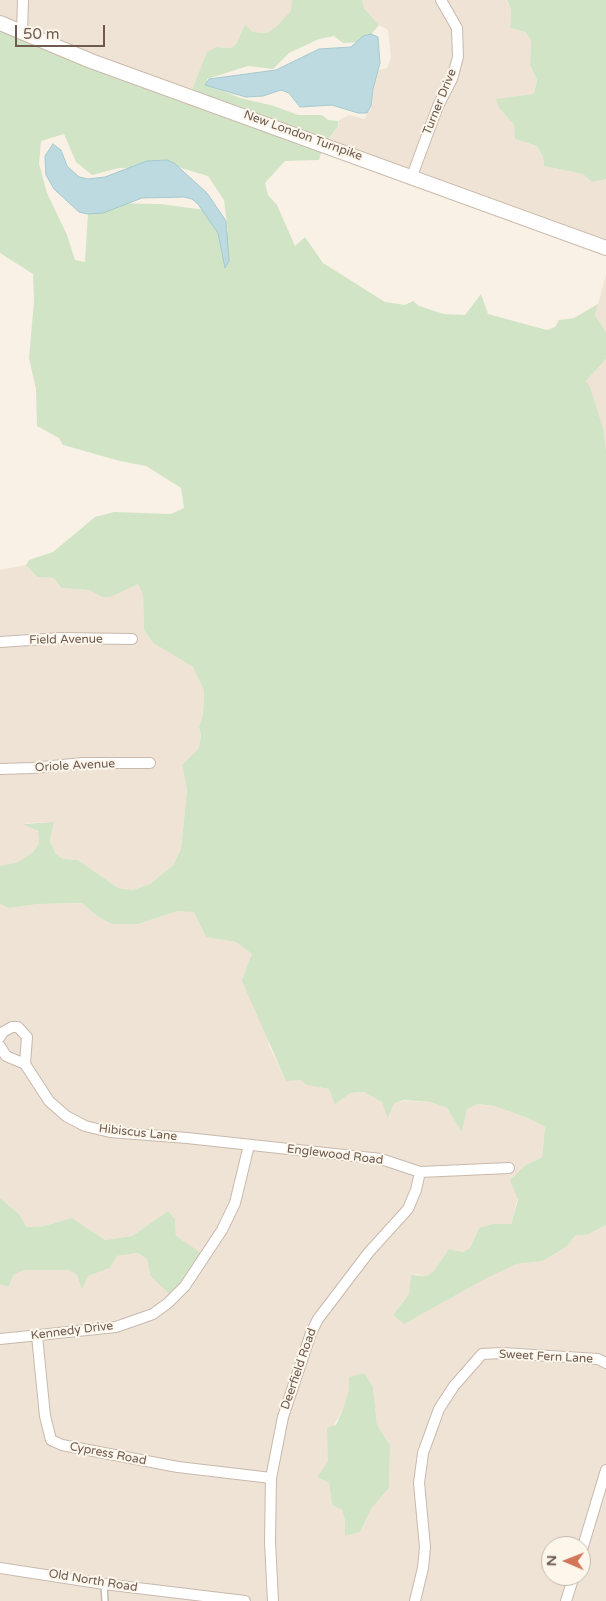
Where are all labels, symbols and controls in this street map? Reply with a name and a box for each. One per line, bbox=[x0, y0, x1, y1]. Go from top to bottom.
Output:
scale bar bbox=[18, 15, 108, 47]
text: 50 m bbox=[23, 25, 60, 43]
street label: Turner Drive bbox=[420, 67, 460, 137]
street label: New London Turnpike bbox=[242, 108, 364, 164]
street label: Field Avenue bbox=[29, 632, 103, 648]
street label: Oriole Avenue bbox=[34, 757, 116, 775]
street label: Hibiscus Lane bbox=[98, 1122, 178, 1144]
street label: Englewood Road bbox=[286, 1142, 384, 1168]
street label: Kennedy Drive bbox=[30, 1319, 114, 1343]
street label: Deerfield Road bbox=[278, 1326, 320, 1412]
street label: Sweet Fern Lane bbox=[499, 1347, 593, 1367]
street label: Cypress Road bbox=[68, 1440, 148, 1468]
north arrow bbox=[541, 1536, 591, 1586]
text: N bbox=[543, 1555, 560, 1567]
street label: Old North Road bbox=[48, 1567, 138, 1595]

